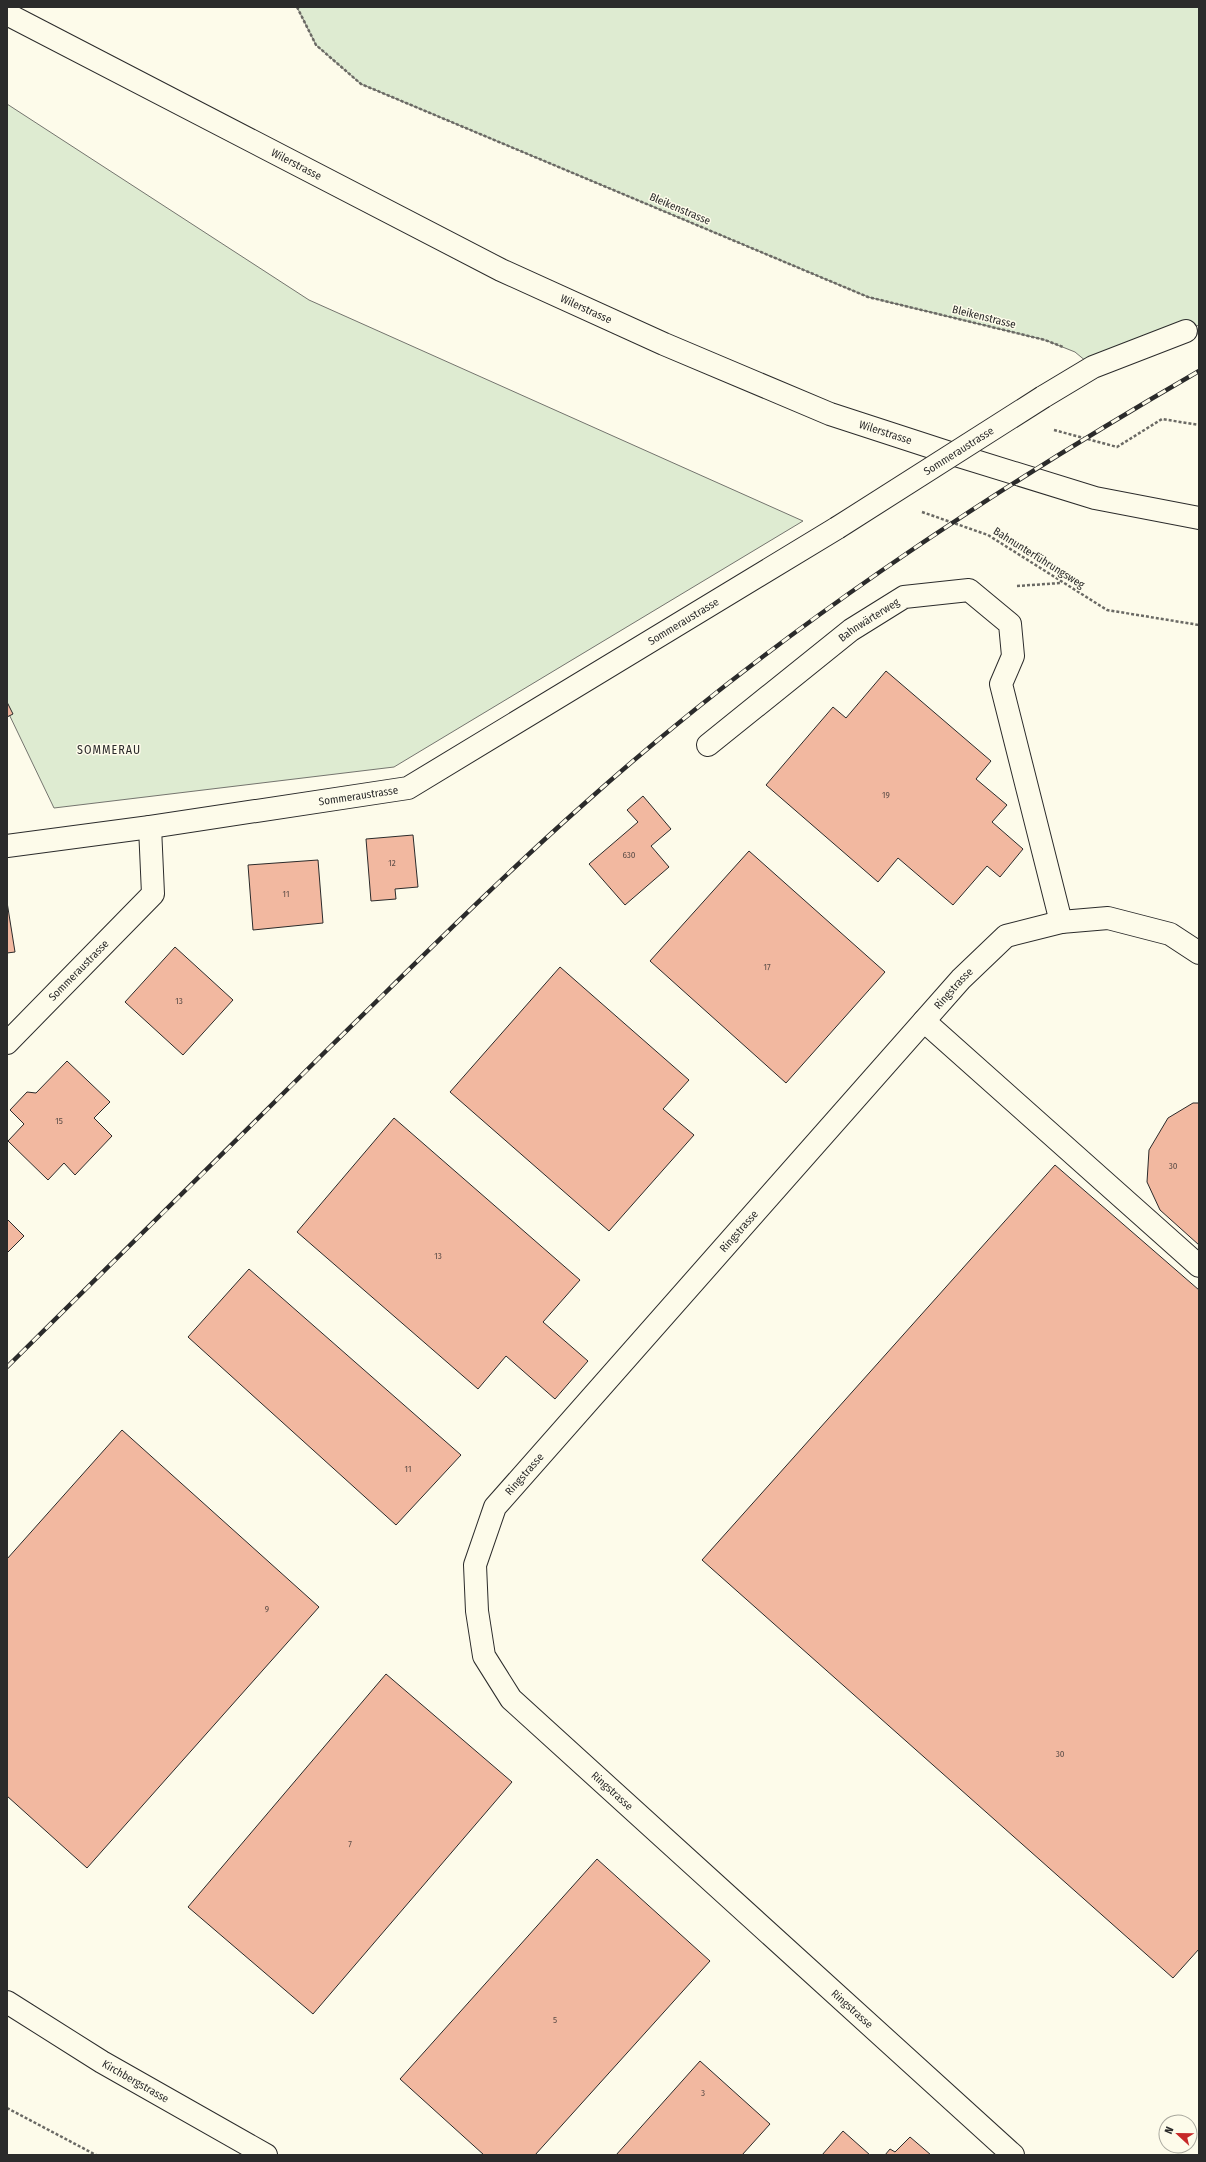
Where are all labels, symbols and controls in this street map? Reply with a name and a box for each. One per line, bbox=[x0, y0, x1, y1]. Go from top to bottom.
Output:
street label: Wilerstrasse bbox=[269, 146, 324, 182]
street label: Bleikenstrasse bbox=[647, 190, 713, 228]
street label: Wilerstrasse bbox=[559, 291, 614, 326]
street label: Bleikenstrasse bbox=[951, 303, 1017, 331]
street label: Wilerstrasse bbox=[857, 417, 914, 447]
street label: Sommeraustrasse bbox=[921, 424, 996, 478]
street label: Bahnunterführungsweg bbox=[991, 525, 1088, 592]
street label: Sommeraustrasse bbox=[646, 595, 721, 648]
street label: Bahnwärterweg bbox=[836, 595, 902, 644]
district label: SOMMERAU bbox=[77, 743, 141, 757]
street label: Sommeraustrasse bbox=[318, 783, 399, 808]
house number: 19 bbox=[882, 790, 890, 800]
house number: 630 bbox=[622, 850, 636, 860]
house number: 12 bbox=[388, 858, 396, 868]
house number: 11 bbox=[283, 889, 289, 899]
street label: Sommeraustrasse bbox=[46, 937, 111, 1003]
house number: 17 bbox=[763, 962, 771, 972]
street label: Ringstrasse bbox=[931, 965, 975, 1012]
house number: 13 bbox=[175, 996, 183, 1006]
house number: 15 bbox=[55, 1116, 63, 1126]
house number: 30 bbox=[1169, 1161, 1178, 1171]
street label: Ringstrasse bbox=[717, 1207, 761, 1255]
house number: 13 bbox=[434, 1251, 442, 1261]
street label: Ringstrasse bbox=[502, 1450, 546, 1498]
house number: 11 bbox=[405, 1464, 411, 1474]
house number: 9 bbox=[265, 1604, 269, 1614]
house number: 30 bbox=[1056, 1749, 1065, 1759]
street label: Ringstrasse bbox=[589, 1769, 635, 1813]
house number: 7 bbox=[348, 1839, 352, 1849]
street label: Ringstrasse bbox=[829, 1987, 875, 2031]
house number: 5 bbox=[553, 2015, 557, 2025]
street label: Kirchbergstrasse bbox=[100, 2057, 171, 2105]
house number: 3 bbox=[701, 2088, 705, 2098]
north arrow bbox=[1158, 2114, 1198, 2154]
text: N bbox=[1162, 2125, 1176, 2136]

